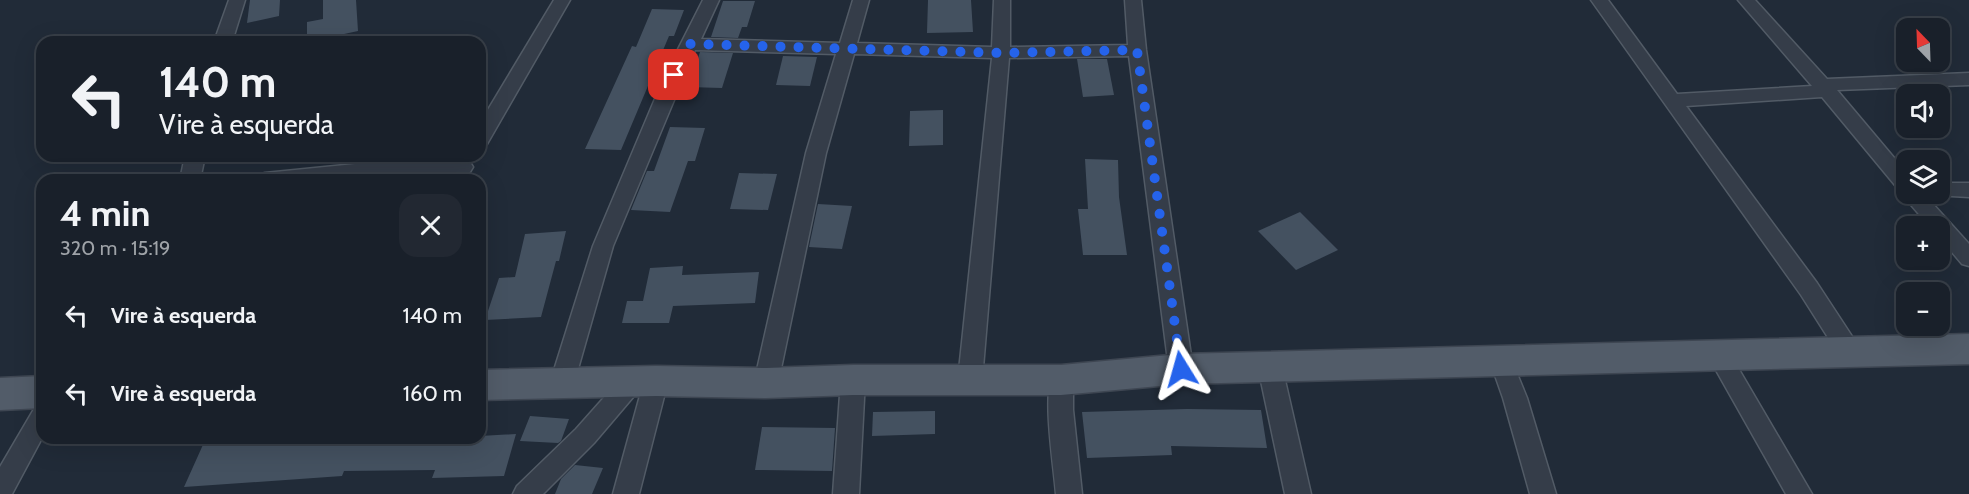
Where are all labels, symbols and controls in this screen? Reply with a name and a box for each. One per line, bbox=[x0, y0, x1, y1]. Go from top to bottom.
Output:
north arrow bbox=[1896, 18, 1950, 72]
map controls bbox=[1896, 18, 1950, 336]
pin bbox=[648, 49, 699, 100]
text: 140 m bbox=[159, 56, 276, 108]
icon: arrive bbox=[657, 58, 690, 91]
icon: left bbox=[60, 60, 138, 138]
button: sound bbox=[1896, 84, 1950, 138]
text: Vire à esquerda bbox=[159, 108, 334, 141]
button: layers bbox=[1896, 150, 1950, 204]
text: 4 min bbox=[60, 191, 150, 235]
button: close bbox=[399, 194, 462, 257]
button: + bbox=[1896, 216, 1950, 270]
text: 320 m · 15:19 bbox=[60, 236, 170, 260]
button: − bbox=[1896, 282, 1950, 336]
icon: left bbox=[60, 299, 93, 332]
text: Vire à esquerda bbox=[111, 302, 256, 329]
text: 140 m bbox=[403, 302, 462, 329]
position arrow bbox=[1149, 337, 1213, 401]
icon: left bbox=[60, 377, 93, 410]
text: Vire à esquerda bbox=[111, 380, 256, 407]
text: 160 m bbox=[403, 380, 462, 407]

